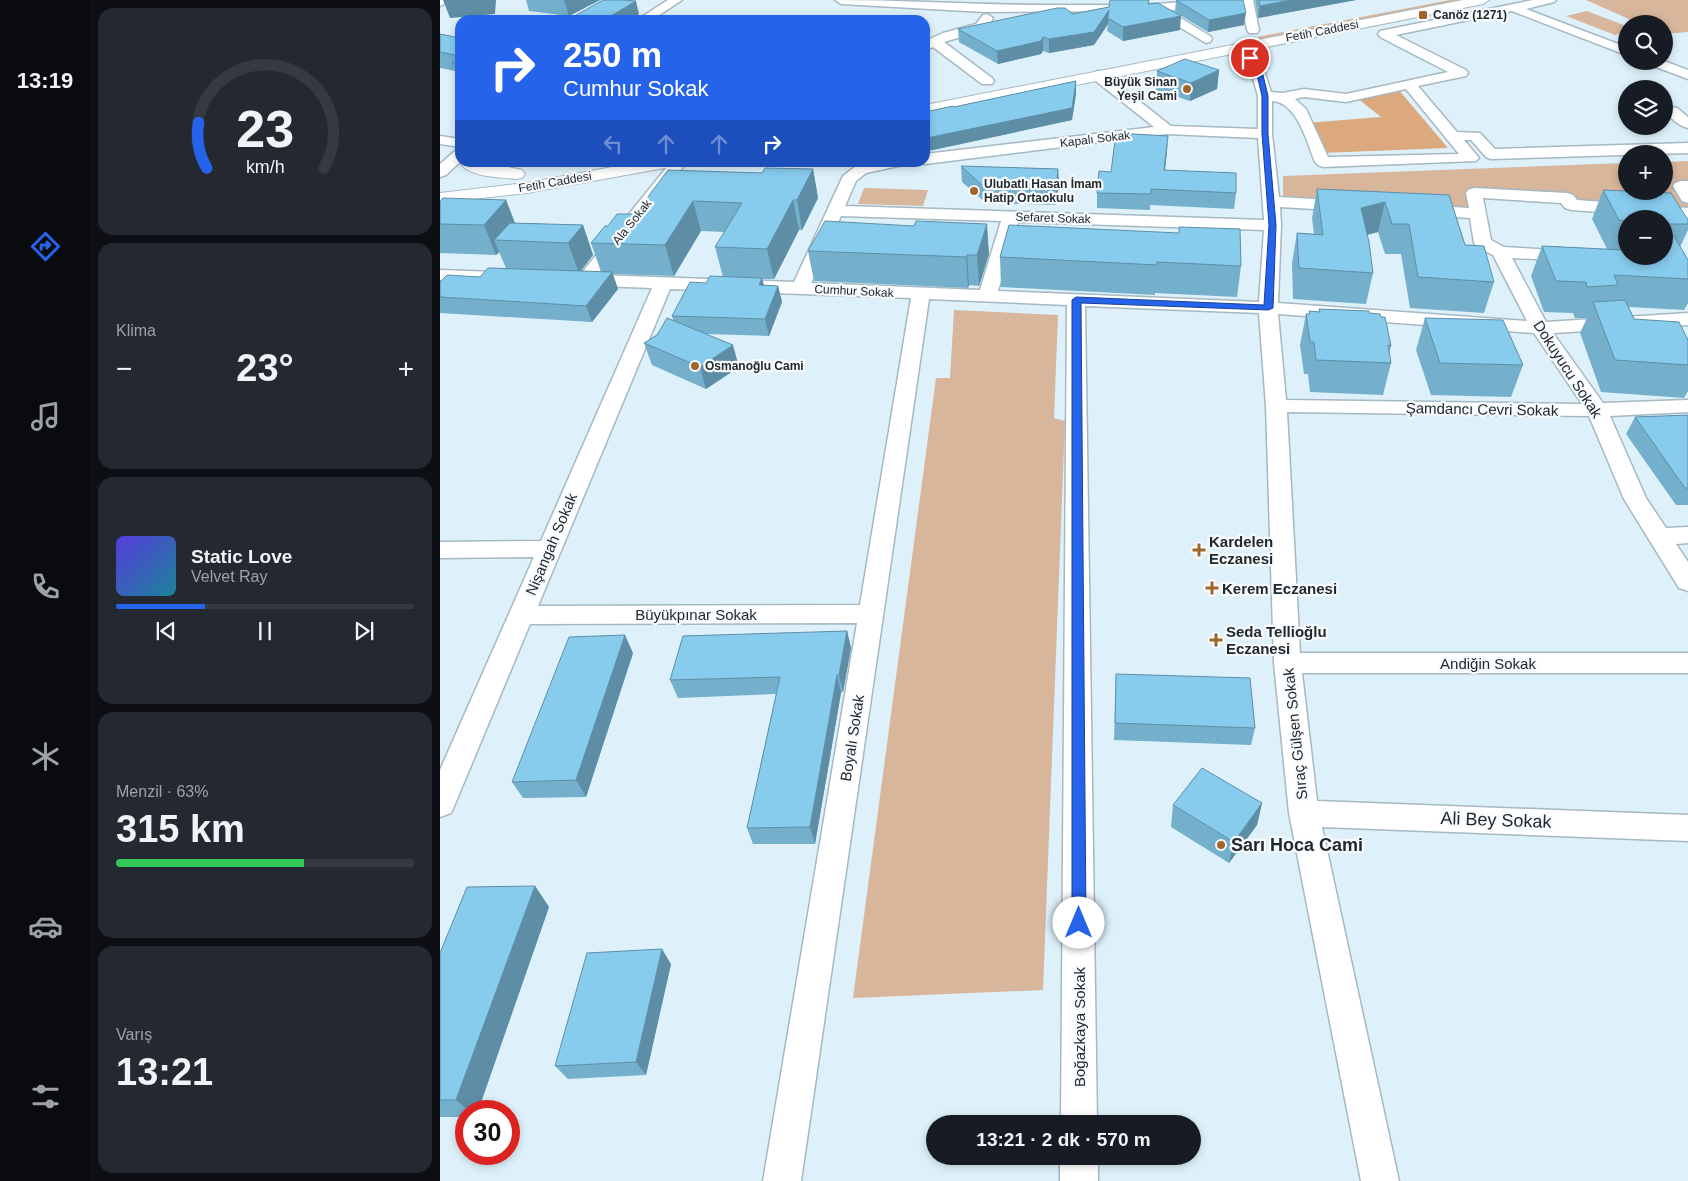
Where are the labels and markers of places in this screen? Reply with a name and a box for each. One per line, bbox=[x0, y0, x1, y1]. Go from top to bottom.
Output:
place label: Canöz (1271) bbox=[1433, 8, 1507, 22]
marker: Canöz (1271) bbox=[1417, 9, 1429, 21]
pin bbox=[1229, 37, 1271, 79]
place label: Büyük Sinan Yeşil Cami bbox=[1104, 75, 1177, 103]
marker: Büyük Sinan Yeşil Cami bbox=[1181, 83, 1193, 95]
place label: Ulubatlı Hasan İmam Hatip Ortaokulu bbox=[984, 176, 1102, 205]
marker: Ulubatlı Hasan İmam Hatip Ortaokulu bbox=[968, 185, 980, 197]
place label: Osmanoğlu Cami bbox=[705, 359, 804, 373]
marker: Osmanoğlu Cami bbox=[689, 360, 701, 372]
place label: Kardelen Eczanesi bbox=[1209, 533, 1273, 567]
marker: Kardelen Eczanesi bbox=[1193, 544, 1205, 556]
place label: Kerem Eczanesi bbox=[1222, 580, 1337, 597]
marker: Kerem Eczanesi bbox=[1206, 582, 1218, 594]
place label: Seda Tellioğlu Eczanesi bbox=[1226, 623, 1327, 657]
marker: Seda Tellioğlu Eczanesi bbox=[1210, 634, 1222, 646]
place label: Sarı Hoca Cami bbox=[1231, 835, 1363, 855]
marker: Sarı Hoca Cami bbox=[1215, 839, 1227, 851]

